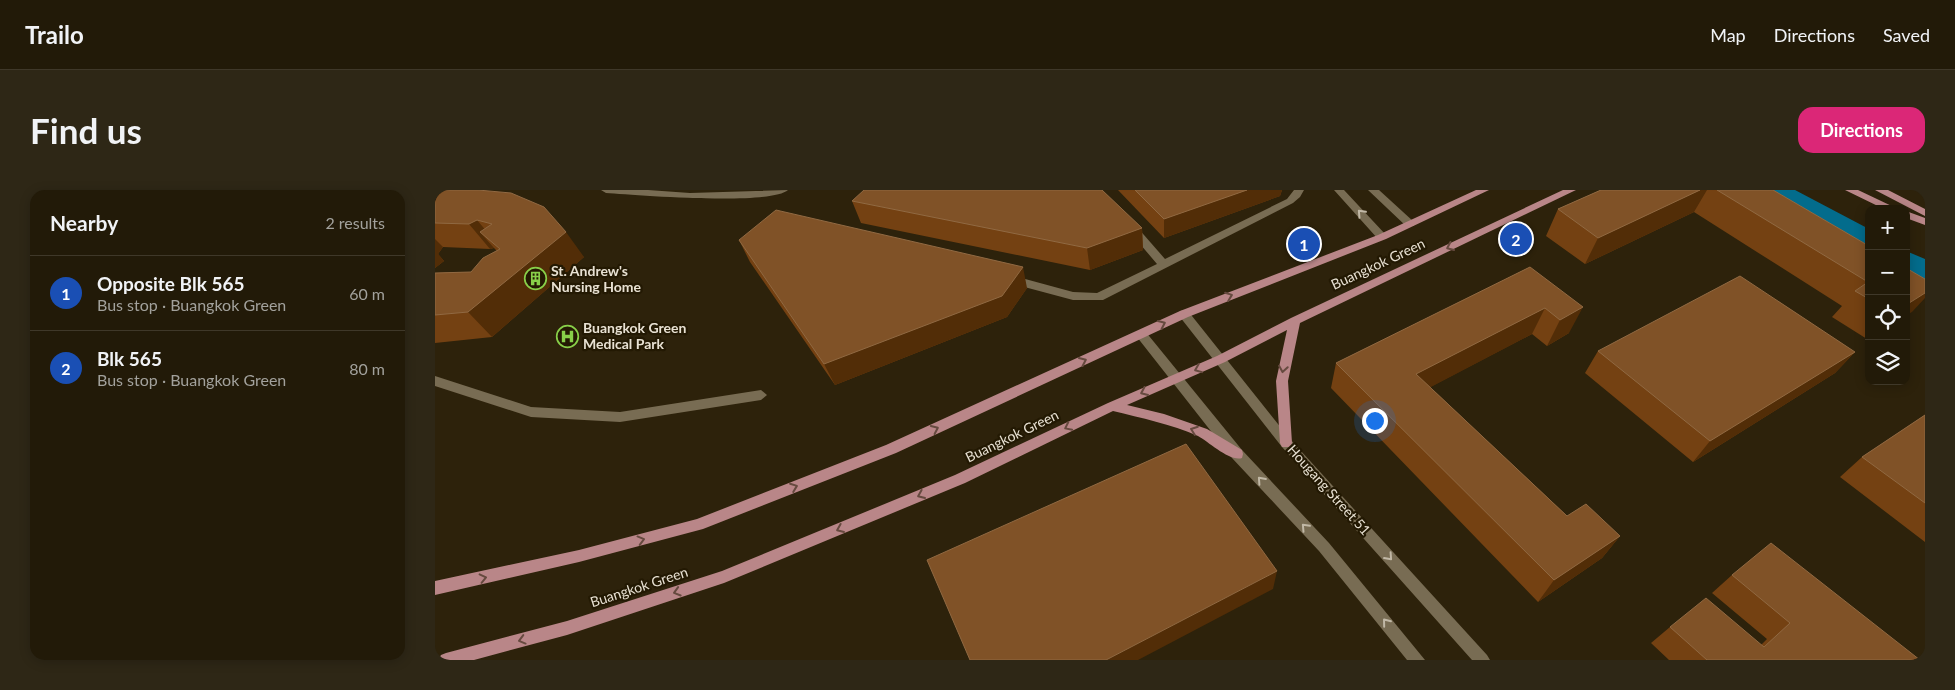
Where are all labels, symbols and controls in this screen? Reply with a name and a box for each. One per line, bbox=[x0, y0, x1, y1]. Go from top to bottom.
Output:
text: Trailo bbox=[25, 20, 84, 49]
text: Map bbox=[1710, 24, 1746, 46]
text: Directions bbox=[1774, 24, 1855, 46]
text: Saved bbox=[1883, 24, 1930, 46]
button: Directions bbox=[1798, 107, 1925, 153]
text: Find us bbox=[30, 109, 142, 151]
map controls bbox=[1865, 205, 1910, 385]
button: + bbox=[1865, 205, 1910, 250]
text: Nearby bbox=[50, 210, 118, 235]
one-way arrow bbox=[1358, 210, 1367, 219]
text: 2 results bbox=[325, 213, 385, 232]
pin: 2 bbox=[1500, 220, 1532, 258]
pin: 1 bbox=[1288, 225, 1320, 263]
street label: Buangkok Green bbox=[1328, 234, 1427, 293]
one-way arrow bbox=[1446, 241, 1455, 252]
button: − bbox=[1865, 250, 1910, 295]
place label: St. Andrew's Nursing Home bbox=[551, 262, 641, 295]
building icon: St. Andrew's Nursing Home bbox=[523, 267, 547, 291]
text: Opposite Blk 565 bbox=[97, 272, 245, 295]
text: 1 bbox=[61, 284, 71, 303]
text: 60 m bbox=[349, 284, 385, 303]
one-way arrow bbox=[1225, 292, 1233, 302]
text: Bus stop · Buangkok Green bbox=[97, 295, 286, 314]
button: locate bbox=[1865, 295, 1910, 340]
place label: Buangkok Green Medical Park bbox=[583, 319, 686, 352]
one-way arrow bbox=[1157, 320, 1166, 330]
hospital icon: Buangkok Green Medical Park bbox=[555, 324, 579, 348]
button: layers bbox=[1865, 340, 1910, 385]
text: Blk 565 bbox=[97, 347, 162, 370]
one-way arrow bbox=[1077, 357, 1086, 367]
text: 2 bbox=[61, 359, 71, 378]
text: 80 m bbox=[349, 359, 385, 378]
one-way arrow bbox=[1194, 362, 1203, 373]
one-way arrow bbox=[1279, 364, 1289, 373]
text: Bus stop · Buangkok Green bbox=[97, 370, 286, 389]
one-way arrow bbox=[1140, 385, 1149, 396]
street label: Buangkok Green bbox=[962, 406, 1061, 465]
your location bbox=[1362, 408, 1388, 434]
one-way arrow bbox=[1064, 421, 1073, 431]
one-way arrow bbox=[930, 424, 939, 435]
one-way arrow bbox=[1191, 426, 1199, 436]
street label: Hougang Street 51 bbox=[1284, 441, 1374, 538]
one-way arrow bbox=[1258, 477, 1267, 486]
one-way arrow bbox=[789, 483, 798, 493]
one-way arrow bbox=[917, 489, 926, 499]
one-way arrow bbox=[836, 523, 845, 533]
one-way arrow bbox=[1302, 523, 1311, 532]
one-way arrow bbox=[636, 535, 644, 545]
one-way arrow bbox=[1383, 552, 1392, 561]
street label: Buangkok Green bbox=[588, 563, 690, 610]
one-way arrow bbox=[478, 573, 487, 583]
one-way arrow bbox=[674, 586, 682, 596]
one-way arrow bbox=[1382, 619, 1391, 628]
one-way arrow bbox=[519, 634, 527, 644]

